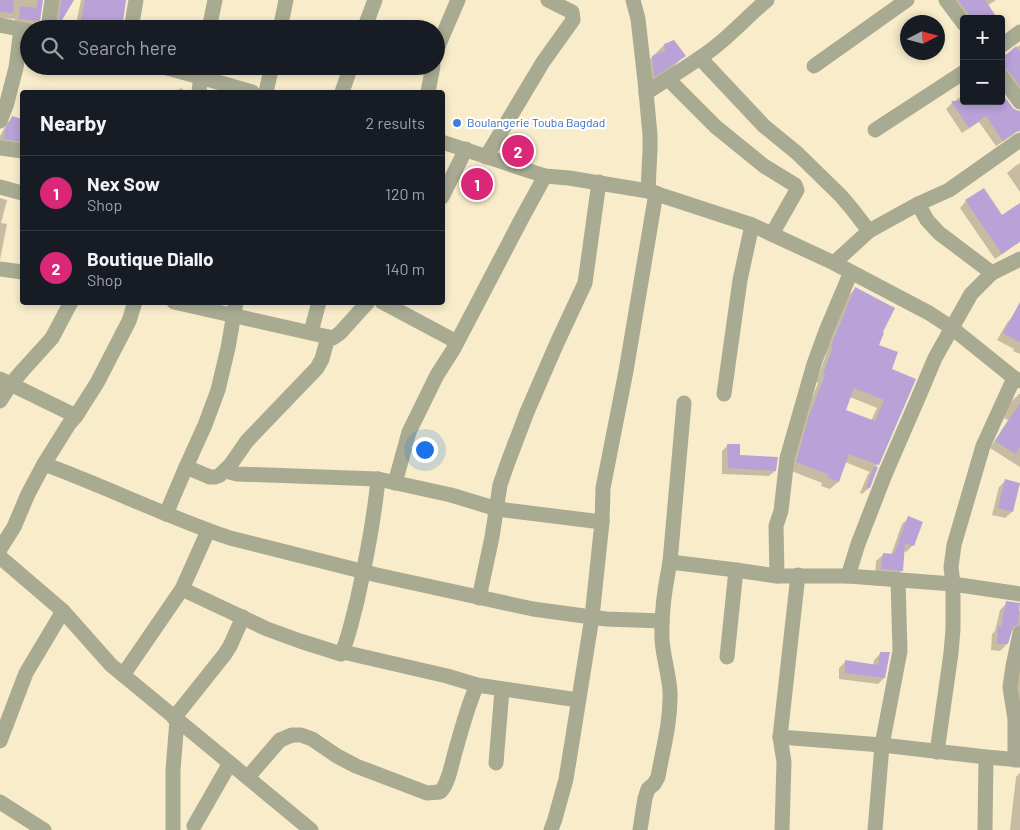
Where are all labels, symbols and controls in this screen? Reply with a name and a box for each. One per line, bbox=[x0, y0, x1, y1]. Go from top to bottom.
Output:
north arrow bbox=[900, 15, 945, 60]
map controls bbox=[960, 15, 1005, 105]
button: + bbox=[960, 15, 1005, 60]
search box bbox=[20, 20, 445, 75]
icon: search bbox=[38, 34, 66, 62]
text: Search here bbox=[78, 36, 177, 59]
button: − bbox=[960, 60, 1005, 105]
text: Nearby bbox=[40, 110, 106, 135]
text: 2 results bbox=[366, 113, 425, 132]
place label: Boulangerie Touba Bagdad bbox=[467, 115, 605, 129]
marker: Boulangerie Touba Bagdad bbox=[451, 117, 463, 129]
pin: 2 bbox=[502, 132, 534, 170]
pin: 1 bbox=[461, 165, 493, 203]
text: Nex Sow bbox=[87, 172, 160, 195]
text: 1 bbox=[53, 184, 59, 203]
text: 120 m bbox=[385, 184, 425, 203]
text: Shop bbox=[87, 195, 122, 214]
text: Boutique Diallo bbox=[87, 247, 214, 270]
text: 2 bbox=[52, 259, 60, 278]
text: 140 m bbox=[385, 259, 425, 278]
text: Shop bbox=[87, 270, 122, 289]
your location bbox=[412, 437, 438, 463]

